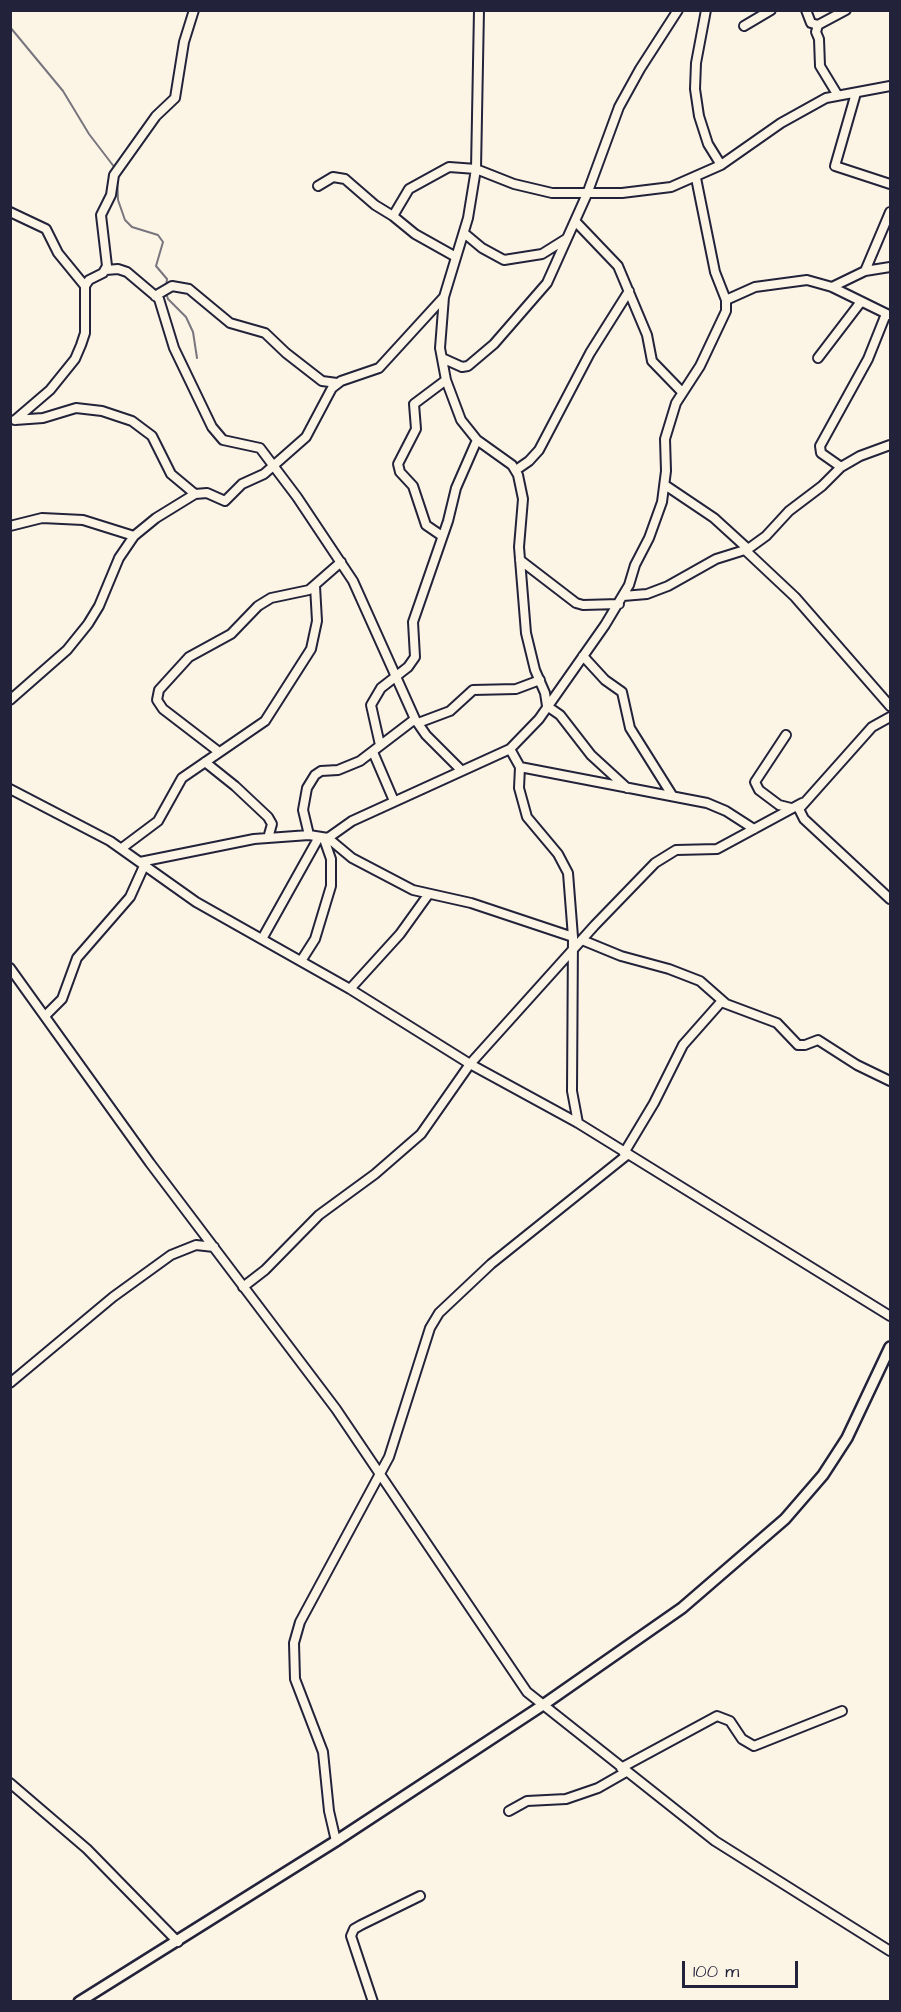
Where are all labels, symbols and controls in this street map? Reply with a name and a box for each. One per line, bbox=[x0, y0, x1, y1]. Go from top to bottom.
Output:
scale bar bbox=[685, 1949, 800, 1987]
text: 100 m bbox=[693, 1959, 739, 1984]

